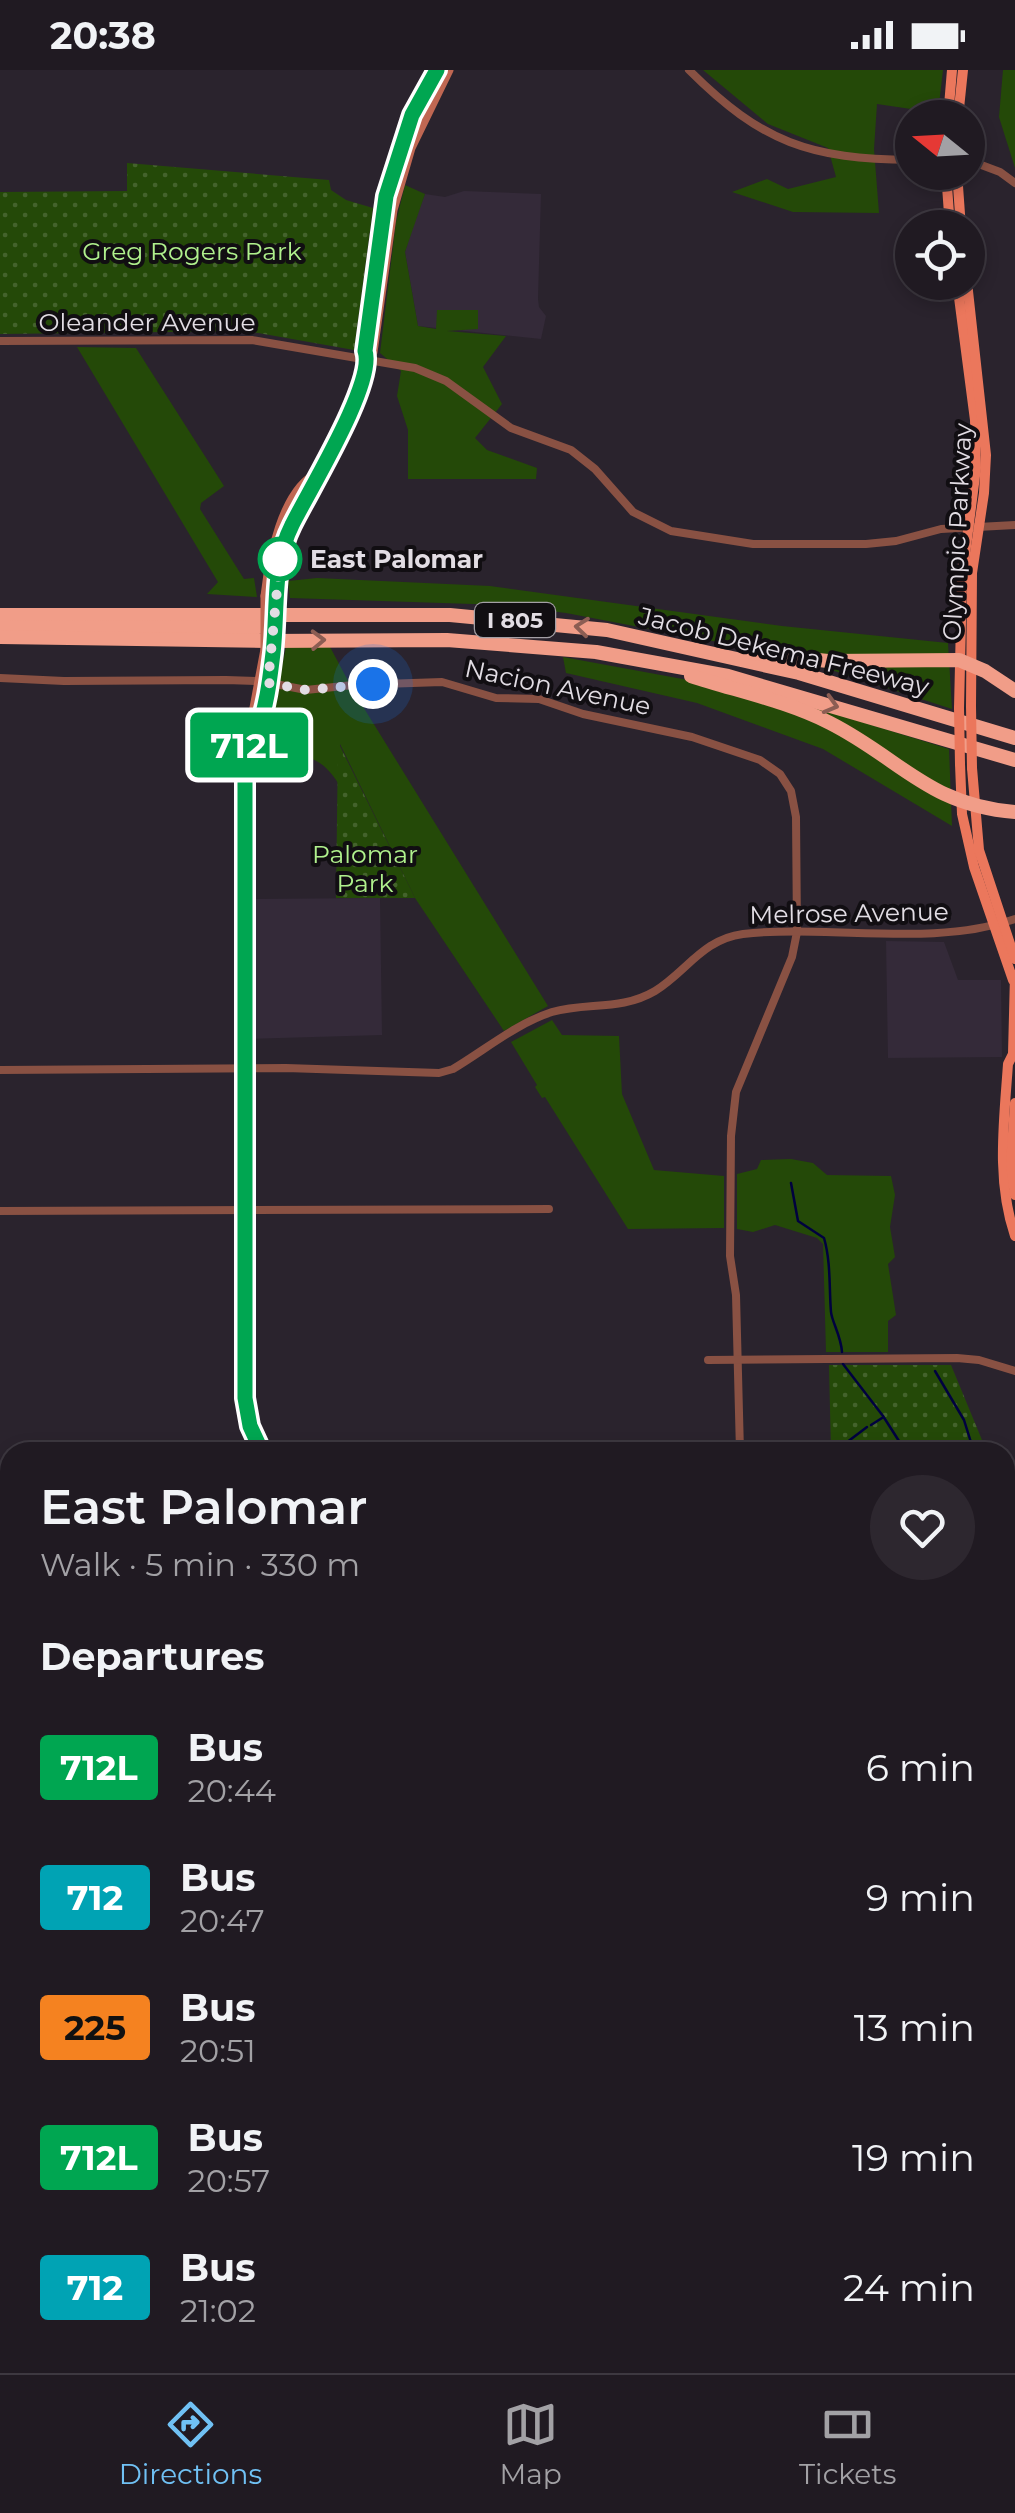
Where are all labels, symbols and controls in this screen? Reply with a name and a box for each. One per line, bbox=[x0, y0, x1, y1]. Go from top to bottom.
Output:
text: 20:38 bbox=[50, 12, 156, 59]
north arrow bbox=[895, 100, 985, 190]
map controls bbox=[895, 100, 985, 300]
button: locate bbox=[895, 210, 985, 300]
park label: Greg Rogers Park bbox=[82, 236, 302, 266]
street label: Oleander Avenue bbox=[38, 307, 256, 337]
street label: Olympic Parkway bbox=[936, 422, 978, 641]
marker: East Palomar bbox=[259, 538, 301, 580]
place label: East Palomar bbox=[310, 544, 483, 574]
street label: Jacob Dekema Freeway bbox=[635, 600, 933, 702]
road number: I 805 bbox=[475, 603, 555, 637]
one-way arrow bbox=[574, 617, 590, 638]
one-way arrow bbox=[311, 629, 327, 650]
street label: Nacion Avenue bbox=[462, 653, 654, 721]
your location bbox=[348, 659, 398, 709]
one-way arrow bbox=[822, 693, 839, 714]
line badge: 712L bbox=[179, 712, 319, 778]
text: 712L bbox=[210, 724, 288, 767]
park label: Palomar Park bbox=[312, 839, 418, 898]
street label: Melrose Avenue bbox=[749, 896, 949, 930]
button: heart bbox=[870, 1475, 975, 1580]
text: East Palomar bbox=[40, 1478, 367, 1536]
text: Walk · 5 min · 330 m bbox=[40, 1545, 360, 1584]
text: Departures bbox=[40, 1633, 264, 1680]
text: Bus bbox=[188, 1724, 263, 1771]
text: 6 min bbox=[866, 1744, 975, 1791]
text: 712L bbox=[60, 1746, 138, 1789]
text: 20:44 bbox=[188, 1771, 276, 1810]
text: Bus bbox=[180, 1854, 255, 1901]
text: 9 min bbox=[866, 1874, 975, 1921]
text: 712 bbox=[67, 1876, 123, 1919]
text: 20:47 bbox=[180, 1901, 264, 1940]
text: Bus bbox=[180, 1984, 255, 2031]
text: 13 min bbox=[854, 2004, 975, 2051]
text: 225 bbox=[64, 2006, 126, 2049]
text: 20:51 bbox=[180, 2031, 256, 2070]
text: Bus bbox=[188, 2114, 263, 2161]
text: 19 min bbox=[852, 2134, 975, 2181]
text: 712L bbox=[60, 2136, 138, 2179]
text: 20:57 bbox=[188, 2161, 270, 2200]
text: Bus bbox=[180, 2244, 255, 2291]
text: 24 min bbox=[843, 2264, 975, 2311]
text: 712 bbox=[67, 2266, 123, 2309]
text: 21:02 bbox=[180, 2291, 256, 2330]
tab: Directions bbox=[119, 2397, 262, 2491]
tab: Map bbox=[499, 2397, 562, 2491]
tab: Tickets bbox=[799, 2397, 896, 2491]

